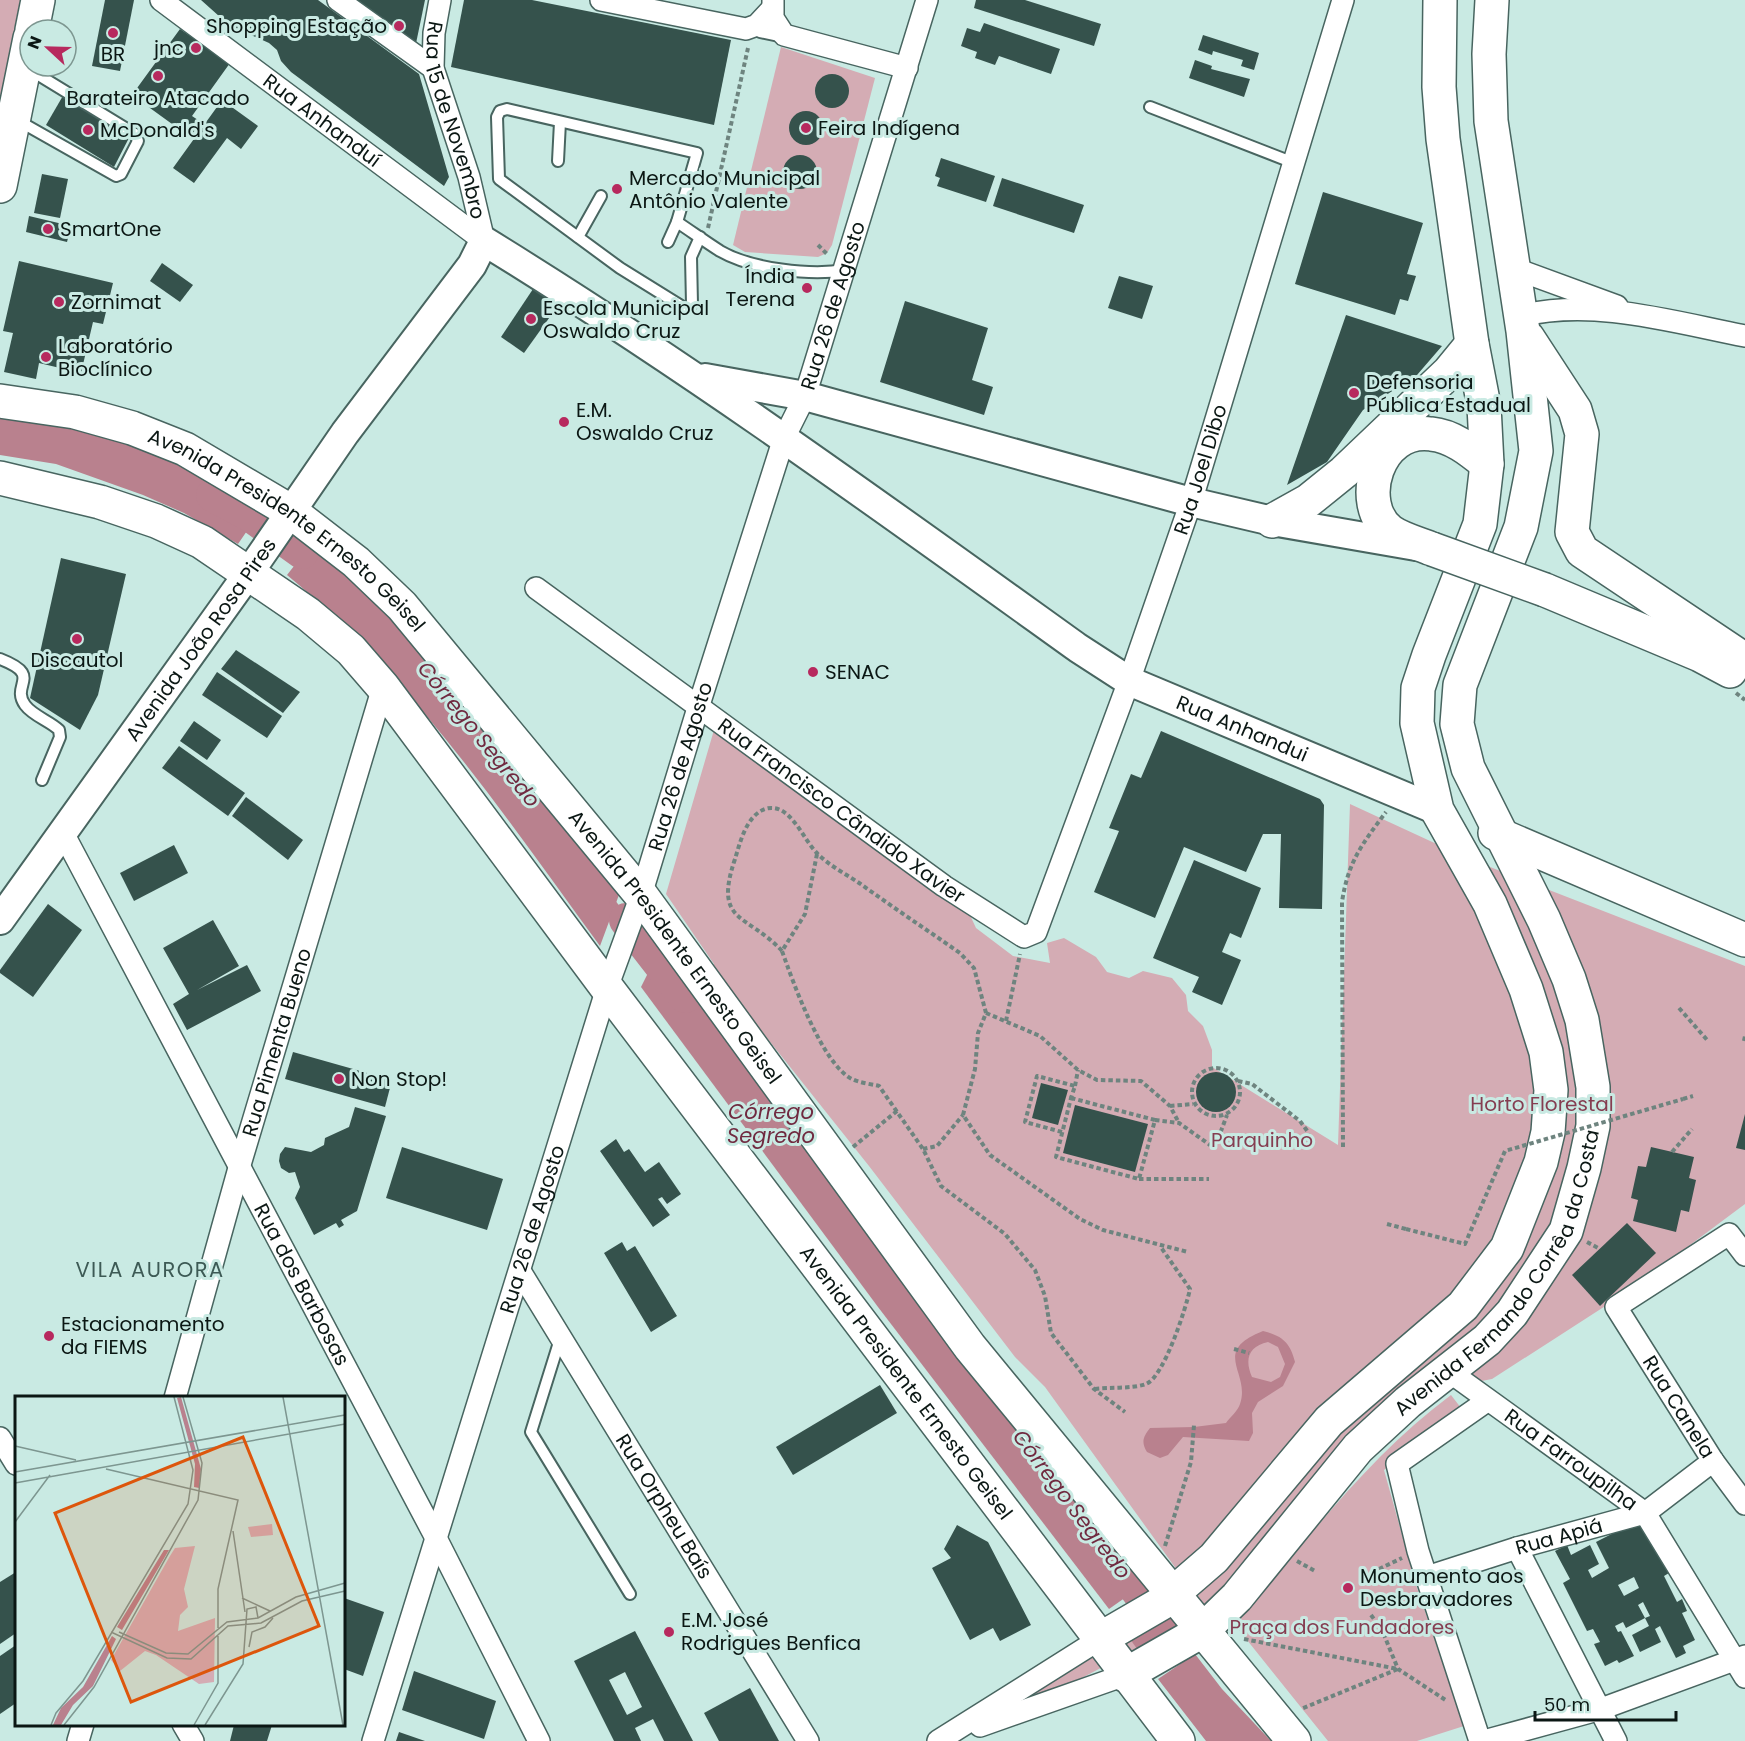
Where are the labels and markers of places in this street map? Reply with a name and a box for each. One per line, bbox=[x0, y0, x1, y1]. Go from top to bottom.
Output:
place label: Shopping Estação bbox=[206, 12, 387, 40]
marker: Shopping Estação bbox=[392, 19, 406, 33]
marker: BR bbox=[106, 26, 120, 40]
place label: jnc bbox=[153, 34, 184, 62]
place label: BR bbox=[101, 40, 125, 68]
marker: jnc bbox=[189, 41, 203, 55]
marker: Barateiro Atacado bbox=[151, 69, 165, 83]
place label: Barateiro Atacado bbox=[66, 84, 250, 112]
place label: Feira Indígena bbox=[818, 114, 960, 142]
place label: McDonald's bbox=[100, 116, 215, 144]
marker: Feira Indígena bbox=[799, 121, 813, 135]
marker: McDonald's bbox=[81, 123, 95, 137]
place label: Mercado Municipal Antônio Valente bbox=[629, 164, 820, 215]
marker: Mercado Municipal Antônio Valente bbox=[610, 182, 624, 196]
place label: SmartOne bbox=[60, 215, 162, 243]
marker: SmartOne bbox=[41, 222, 55, 236]
place label: Índia Terena bbox=[726, 262, 795, 313]
marker: Índia Terena bbox=[800, 281, 814, 295]
place label: Zornimat bbox=[71, 288, 161, 316]
place label: Escola Municipal Oswaldo Cruz bbox=[543, 294, 709, 345]
marker: Zornimat bbox=[52, 295, 66, 309]
marker: Escola Municipal Oswaldo Cruz bbox=[524, 312, 538, 326]
place label: Laboratório Bioclínico bbox=[58, 332, 173, 383]
marker: Laboratório Bioclínico bbox=[39, 350, 53, 364]
place label: Defensoria Pública Estadual bbox=[1366, 368, 1531, 419]
marker: Defensoria Pública Estadual bbox=[1347, 386, 1361, 400]
place label: E.M. Oswaldo Cruz bbox=[576, 396, 713, 447]
marker: E.M. Oswaldo Cruz bbox=[557, 415, 571, 429]
marker: Discautol bbox=[70, 632, 84, 646]
place label: Discautol bbox=[31, 646, 123, 674]
place label: SENAC bbox=[825, 658, 890, 686]
marker: SENAC bbox=[806, 665, 820, 679]
place label: Non Stop! bbox=[351, 1065, 447, 1093]
marker: Non Stop! bbox=[332, 1072, 346, 1086]
place label: Estacionamento da FIEMS bbox=[61, 1310, 225, 1361]
marker: Estacionamento da FIEMS bbox=[42, 1329, 56, 1343]
place label: Monumento aos Desbravadores bbox=[1360, 1562, 1524, 1613]
marker: Monumento aos Desbravadores bbox=[1341, 1581, 1355, 1595]
place label: E.M. José Rodrigues Benfica bbox=[681, 1606, 861, 1657]
marker: E.M. José Rodrigues Benfica bbox=[662, 1625, 676, 1639]

